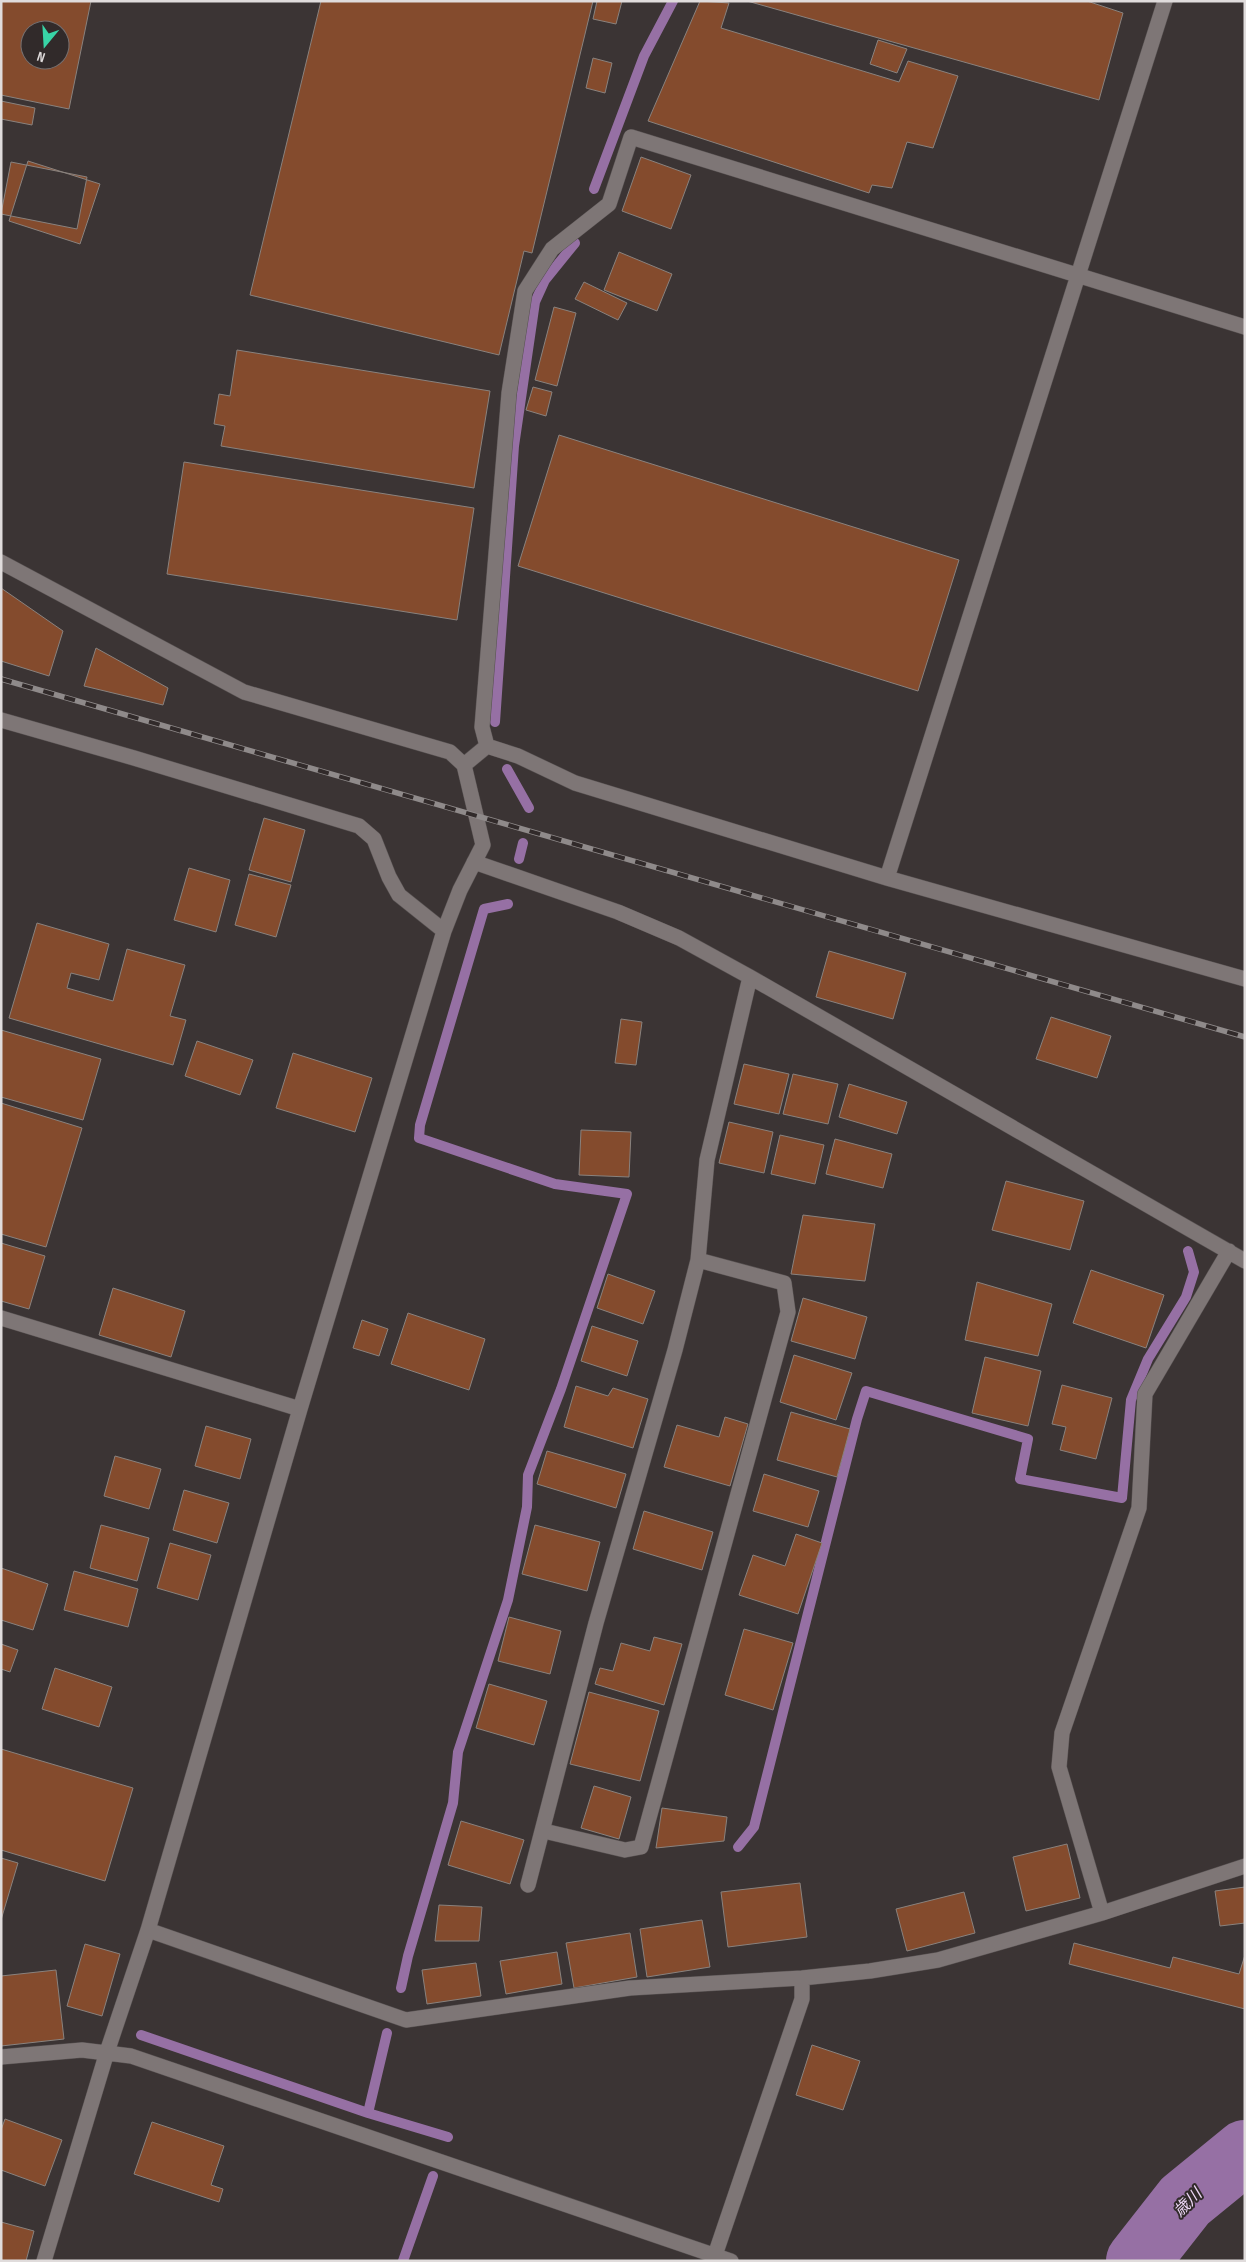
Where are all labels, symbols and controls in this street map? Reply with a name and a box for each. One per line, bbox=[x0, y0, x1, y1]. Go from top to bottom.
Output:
north arrow bbox=[20, 20, 70, 70]
text: N bbox=[35, 48, 47, 66]
water label: 歳川 bbox=[1170, 2184, 1208, 2221]

